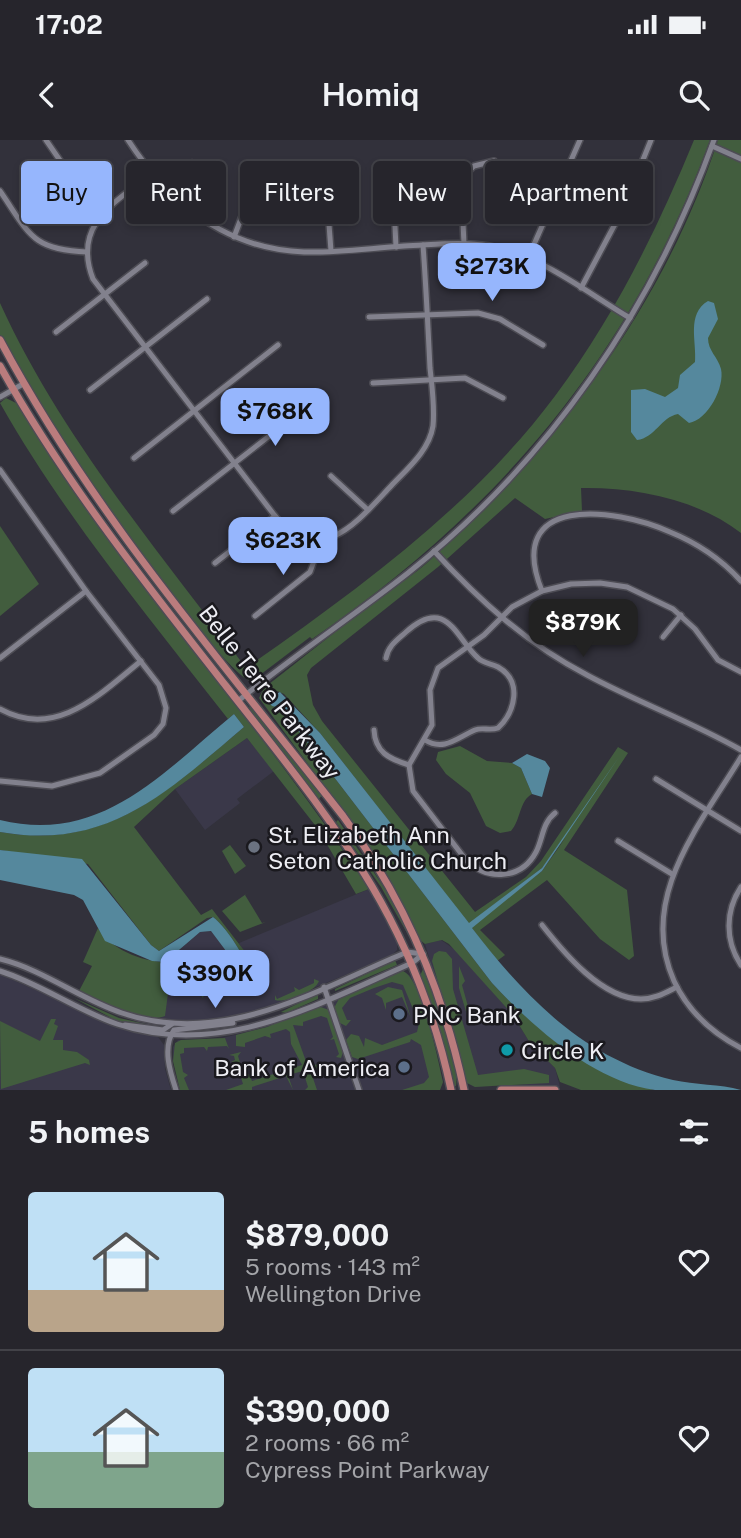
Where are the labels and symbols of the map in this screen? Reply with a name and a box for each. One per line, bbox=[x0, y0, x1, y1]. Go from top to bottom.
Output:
pin: $273K bbox=[443, 244, 541, 303]
pin: $768K bbox=[226, 388, 324, 448]
pin: $623K bbox=[234, 518, 332, 577]
street label: Belle Terre Parkway bbox=[194, 600, 346, 784]
pin: $879K bbox=[534, 600, 632, 659]
place label: St. Elizabeth Ann Seton Catholic Church bbox=[268, 821, 507, 874]
marker: St. Elizabeth Ann Seton Catholic Church bbox=[246, 839, 262, 855]
pin: $390K bbox=[166, 950, 264, 1010]
place label: PNC Bank bbox=[413, 1001, 521, 1028]
marker: PNC Bank bbox=[391, 1006, 407, 1022]
place label: Circle K bbox=[521, 1037, 604, 1064]
marker: Circle K bbox=[499, 1042, 515, 1058]
place label: Bank of America bbox=[214, 1054, 390, 1081]
marker: Bank of America bbox=[396, 1059, 412, 1075]

